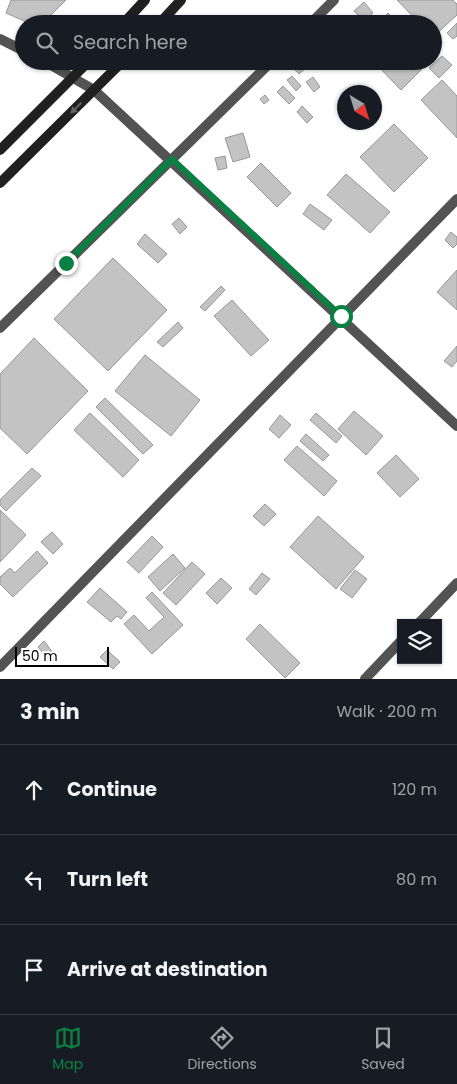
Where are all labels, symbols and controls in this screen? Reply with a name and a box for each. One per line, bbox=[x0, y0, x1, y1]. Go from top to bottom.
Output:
search box bbox=[15, 15, 442, 70]
icon: search bbox=[33, 29, 61, 57]
text: Search here bbox=[73, 29, 187, 56]
north arrow bbox=[337, 85, 382, 130]
one-way arrow bbox=[70, 102, 82, 114]
route end bbox=[55, 252, 78, 275]
route start bbox=[330, 305, 353, 328]
map controls bbox=[397, 619, 442, 664]
button: layers bbox=[397, 619, 442, 664]
scale bar bbox=[15, 644, 109, 667]
text: 50 m bbox=[22, 646, 58, 666]
text: 3 min bbox=[20, 697, 80, 726]
text: Walk · 200 m bbox=[336, 700, 437, 723]
icon: ahead bbox=[20, 776, 48, 804]
text: Continue bbox=[67, 776, 157, 803]
text: 120 m bbox=[392, 778, 437, 801]
icon: left bbox=[20, 866, 48, 894]
text: Turn left bbox=[67, 866, 148, 893]
text: 80 m bbox=[396, 868, 437, 891]
icon: arrive bbox=[20, 956, 48, 984]
text: Arrive at destination bbox=[67, 956, 268, 983]
tab: Map bbox=[52, 1024, 83, 1075]
tab: Directions bbox=[187, 1024, 257, 1075]
tab: Saved bbox=[361, 1024, 405, 1075]

